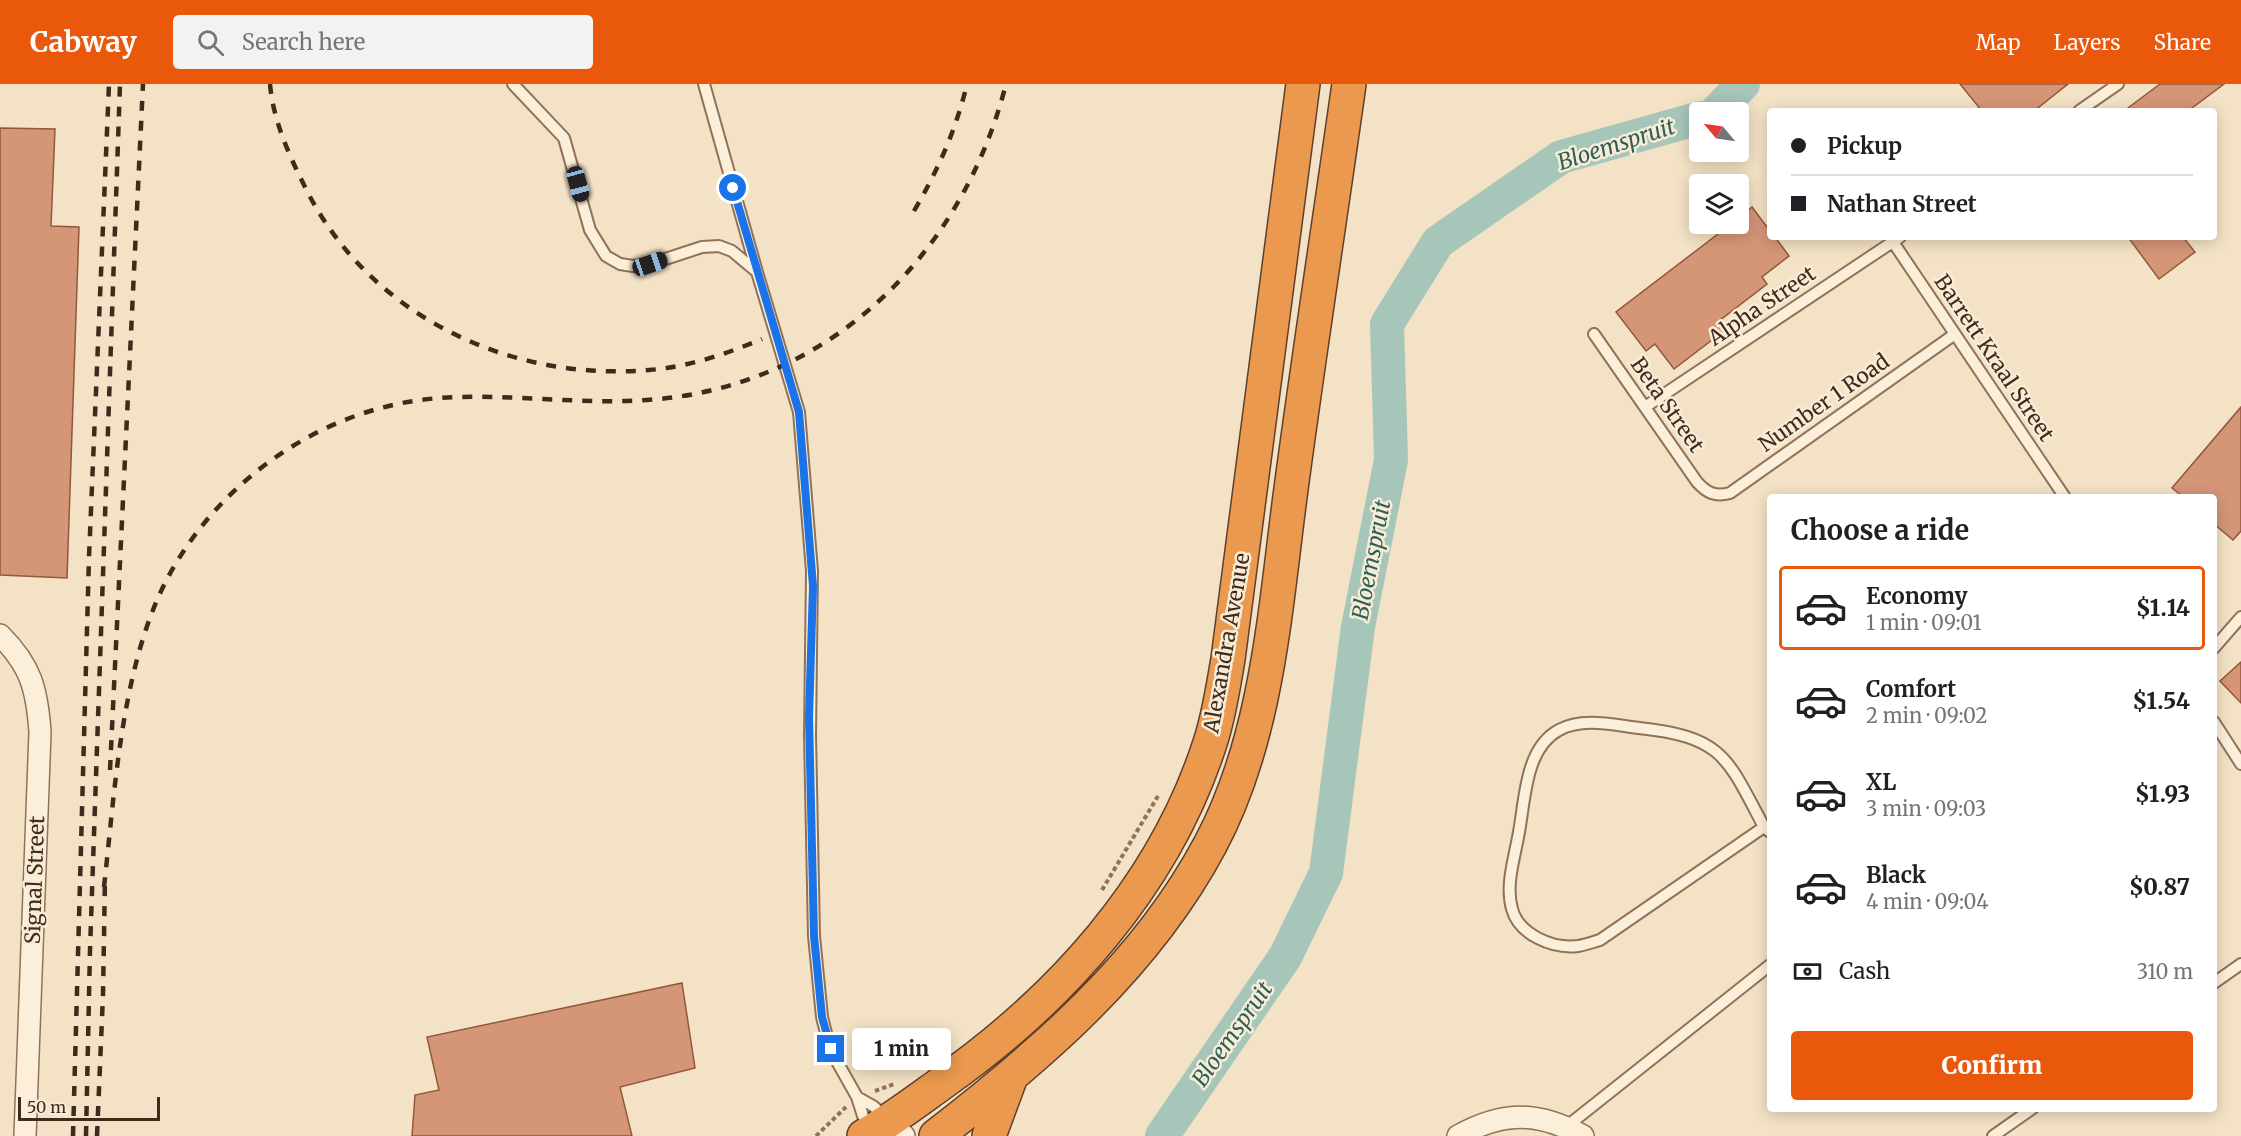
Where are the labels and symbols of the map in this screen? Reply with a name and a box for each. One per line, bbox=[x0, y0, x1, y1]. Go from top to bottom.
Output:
north arrow bbox=[1689, 102, 1749, 162]
water label: Bloemspruit bbox=[1554, 112, 1678, 176]
car bbox=[565, 164, 591, 204]
route start bbox=[719, 174, 746, 201]
car bbox=[630, 250, 670, 278]
street label: Alpha Street bbox=[1702, 260, 1821, 352]
street label: Barrett Kraal Street bbox=[1929, 269, 2060, 446]
street label: Number 1 Road bbox=[1753, 347, 1895, 458]
street label: Beta Street bbox=[1625, 352, 1710, 458]
water label: Bloemspruit bbox=[1346, 497, 1396, 622]
street label: Alexandra Avenue bbox=[1197, 551, 1256, 736]
street label: Signal Street bbox=[19, 815, 50, 945]
water label: Bloemspruit bbox=[1186, 976, 1279, 1092]
callout: 1 min bbox=[852, 1028, 951, 1070]
route end bbox=[817, 1035, 844, 1062]
scale bar bbox=[18, 1094, 160, 1122]

